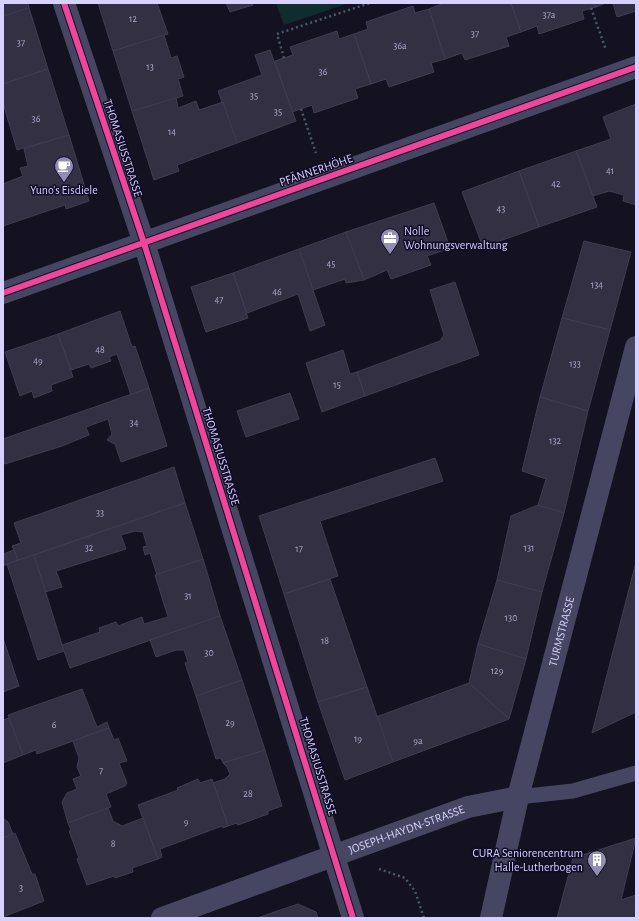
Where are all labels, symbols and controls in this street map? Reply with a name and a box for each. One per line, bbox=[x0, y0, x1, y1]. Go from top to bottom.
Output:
house number: 37a bbox=[543, 10, 556, 20]
house number: 12 bbox=[129, 14, 137, 24]
house number: 37 bbox=[471, 29, 479, 39]
house number: 37 bbox=[17, 38, 25, 48]
house number: 36a bbox=[393, 41, 407, 51]
house number: 13 bbox=[146, 62, 154, 72]
house number: 36 bbox=[319, 67, 328, 77]
house number: 35 bbox=[250, 91, 258, 101]
street label: THOMASIUSSTRASSE bbox=[102, 98, 145, 199]
house number: 35 bbox=[274, 107, 282, 117]
house number: 36 bbox=[32, 114, 41, 124]
house number: 14 bbox=[168, 127, 176, 137]
street label: PFÄNNERHÖHE bbox=[278, 151, 354, 188]
cafe icon: Yuno's Eisdiele bbox=[53, 155, 75, 183]
house number: 41 bbox=[606, 166, 614, 176]
house number: 42 bbox=[551, 179, 561, 189]
place label: Yuno's Eisdiele bbox=[30, 184, 98, 196]
house number: 43 bbox=[497, 204, 505, 214]
place label: Nolle Wohnungsverwaltung bbox=[404, 225, 508, 251]
office icon: Nolle Wohnungsverwaltung bbox=[379, 227, 401, 255]
house number: 45 bbox=[327, 259, 336, 269]
house number: 134 bbox=[591, 280, 603, 290]
house number: 46 bbox=[272, 287, 282, 297]
house number: 47 bbox=[215, 295, 223, 305]
house number: 48 bbox=[95, 345, 105, 355]
house number: 49 bbox=[33, 356, 43, 366]
house number: 133 bbox=[569, 359, 581, 369]
house number: 15 bbox=[333, 380, 341, 390]
street label: THOMASIUSSTRASSE bbox=[200, 405, 242, 507]
house number: 34 bbox=[130, 418, 139, 428]
house number: 132 bbox=[549, 436, 561, 446]
house number: 33 bbox=[96, 508, 104, 518]
house number: 32 bbox=[85, 543, 94, 553]
house number: 131 bbox=[524, 543, 535, 553]
house number: 17 bbox=[295, 544, 303, 554]
house number: 31 bbox=[184, 591, 192, 601]
street label: TURMSTRASSE bbox=[546, 595, 576, 668]
house number: 130 bbox=[505, 613, 517, 623]
house number: 18 bbox=[321, 636, 329, 646]
house number: 30 bbox=[204, 648, 214, 658]
house number: 129 bbox=[491, 666, 504, 676]
street label: THOMASIUSSTRASSE bbox=[297, 715, 339, 817]
house number: 29 bbox=[225, 718, 235, 728]
house number: 6 bbox=[52, 720, 57, 730]
house number: 19 bbox=[354, 734, 362, 744]
house number: 9a bbox=[413, 736, 423, 746]
house number: 7 bbox=[99, 766, 103, 776]
house number: 28 bbox=[243, 789, 253, 799]
street label: JOSEPH-HAYDN-STRASSE bbox=[347, 803, 466, 856]
house number: 9 bbox=[184, 817, 189, 827]
house number: 8 bbox=[111, 839, 116, 849]
place label: CURA Seniorencentrum Halle-Lutherbogen bbox=[473, 847, 583, 873]
building icon: CURA Seniorencentrum Halle-Lutherbogen bbox=[586, 849, 608, 877]
house number: 3 bbox=[19, 883, 23, 893]

